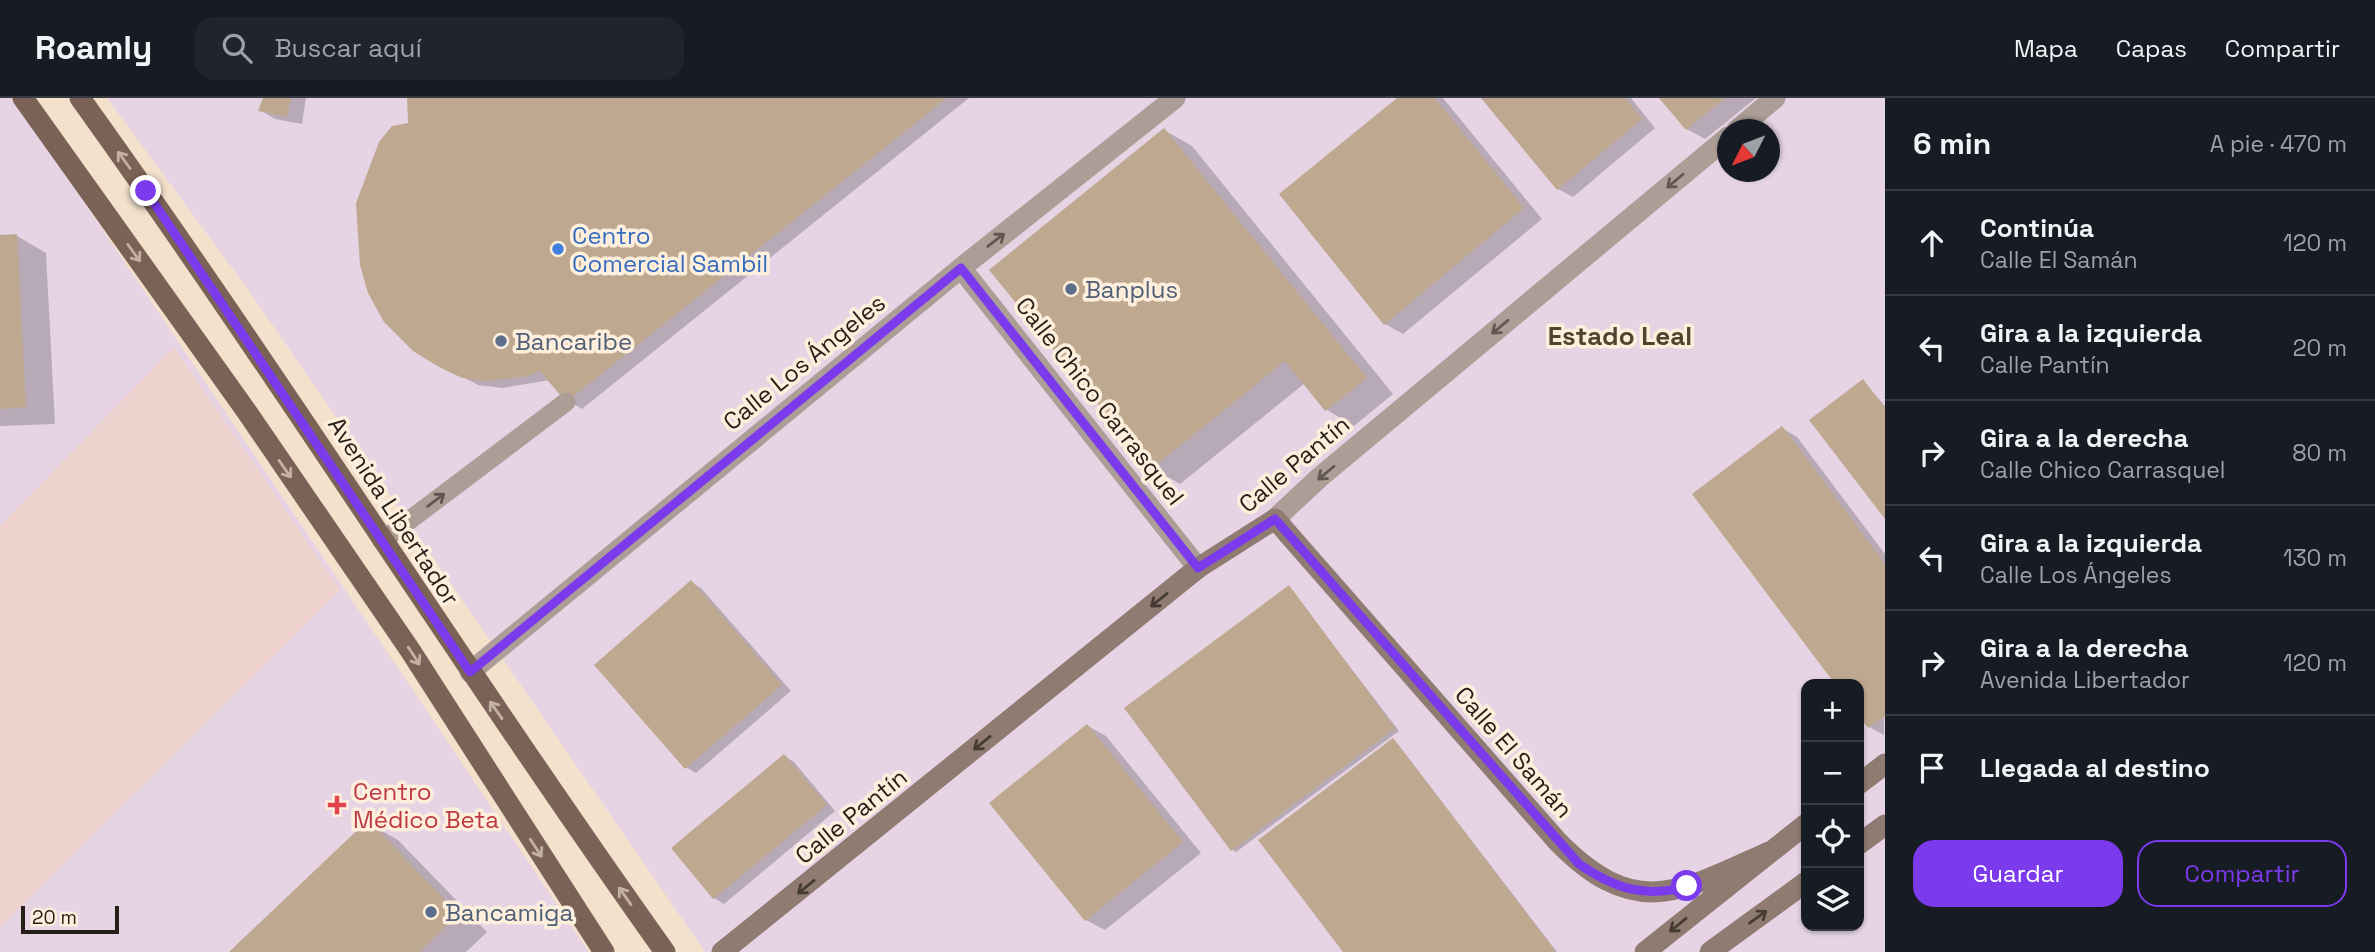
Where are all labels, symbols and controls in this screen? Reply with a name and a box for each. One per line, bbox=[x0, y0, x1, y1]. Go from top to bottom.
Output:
search box bbox=[194, 17, 684, 80]
text: Roamly bbox=[35, 27, 152, 69]
icon: search bbox=[218, 29, 256, 67]
text: Buscar aquí bbox=[274, 31, 422, 65]
text: Mapa bbox=[2014, 33, 2078, 64]
text: Capas bbox=[2116, 33, 2187, 64]
text: Compartir bbox=[2225, 33, 2340, 64]
north arrow bbox=[1717, 119, 1780, 182]
text: 6 min bbox=[1913, 124, 1991, 163]
text: A pie · 470 m bbox=[2210, 129, 2347, 159]
one-way arrow bbox=[117, 151, 131, 170]
one-way arrow bbox=[1666, 173, 1684, 189]
route end bbox=[130, 175, 161, 206]
text: Continúa bbox=[1980, 211, 2094, 245]
place label: Centro Comercial Sambil bbox=[572, 220, 768, 279]
icon: ahead bbox=[1913, 224, 1951, 262]
text: 120 m bbox=[2283, 228, 2347, 258]
one-way arrow bbox=[986, 232, 1004, 248]
marker: Centro Comercial Sambil bbox=[550, 241, 566, 257]
one-way arrow bbox=[126, 243, 141, 262]
text: Calle El Samán bbox=[1980, 245, 2138, 275]
place label: Banplus bbox=[1085, 274, 1178, 305]
marker: Banplus bbox=[1063, 281, 1079, 297]
street label: Calle Los Ángeles bbox=[717, 287, 891, 437]
street label: Calle Chico Carrasquel bbox=[1009, 291, 1191, 511]
text: Gira a la izquierda bbox=[1980, 316, 2202, 350]
one-way arrow bbox=[1492, 319, 1510, 335]
district label: Estado Leal bbox=[1548, 319, 1692, 353]
place label: Bancaribe bbox=[515, 326, 632, 357]
icon: left bbox=[1913, 329, 1951, 367]
marker: Bancaribe bbox=[493, 333, 509, 349]
text: 20 m bbox=[2293, 333, 2347, 363]
text: Calle Pantín bbox=[1980, 350, 2110, 380]
street label: Calle Pantín bbox=[1232, 409, 1356, 519]
street label: Avenida Libertador bbox=[321, 411, 467, 611]
text: Gira a la derecha bbox=[1980, 421, 2189, 455]
icon: right bbox=[1913, 434, 1951, 472]
text: 80 m bbox=[2292, 438, 2347, 468]
text: Calle Chico Carrasquel bbox=[1980, 455, 2226, 485]
one-way arrow bbox=[278, 459, 292, 478]
one-way arrow bbox=[1317, 465, 1335, 481]
one-way arrow bbox=[426, 493, 445, 507]
text: Gira a la izquierda bbox=[1980, 526, 2202, 560]
icon: left bbox=[1913, 539, 1951, 577]
text: 130 m bbox=[2283, 543, 2347, 573]
text: Calle Los Ángeles bbox=[1980, 560, 2172, 590]
one-way arrow bbox=[1150, 592, 1168, 608]
text: Gira a la derecha bbox=[1980, 631, 2189, 665]
icon: right bbox=[1913, 644, 1951, 682]
one-way arrow bbox=[407, 646, 421, 666]
text: 120 m bbox=[2283, 648, 2347, 678]
text: Avenida Libertador bbox=[1980, 665, 2190, 695]
map controls bbox=[1801, 679, 1864, 931]
button: + bbox=[1801, 679, 1864, 742]
street label: Calle El Samán bbox=[1448, 680, 1580, 824]
one-way arrow bbox=[489, 700, 503, 720]
one-way arrow bbox=[974, 736, 992, 751]
button: − bbox=[1801, 742, 1864, 805]
icon: arrive bbox=[1913, 749, 1951, 787]
text: Llegada al destino bbox=[1980, 751, 2210, 785]
street label: Calle Pantín bbox=[789, 761, 913, 871]
place label: Centro Médico Beta bbox=[353, 776, 499, 835]
marker: Centro Médico Beta bbox=[327, 795, 347, 815]
button: locate bbox=[1801, 805, 1864, 868]
one-way arrow bbox=[529, 838, 543, 858]
button: Guardar bbox=[1913, 840, 2123, 907]
button: Compartir bbox=[2137, 840, 2347, 907]
button: layers bbox=[1801, 868, 1864, 931]
route start bbox=[1671, 870, 1702, 901]
one-way arrow bbox=[797, 879, 815, 894]
one-way arrow bbox=[618, 887, 632, 906]
place label: Bancamiga bbox=[445, 897, 573, 928]
scale bar bbox=[21, 903, 119, 935]
marker: Bancamiga bbox=[423, 904, 439, 920]
text: 20 m bbox=[32, 905, 77, 930]
one-way arrow bbox=[1748, 910, 1767, 924]
one-way arrow bbox=[1669, 918, 1688, 933]

